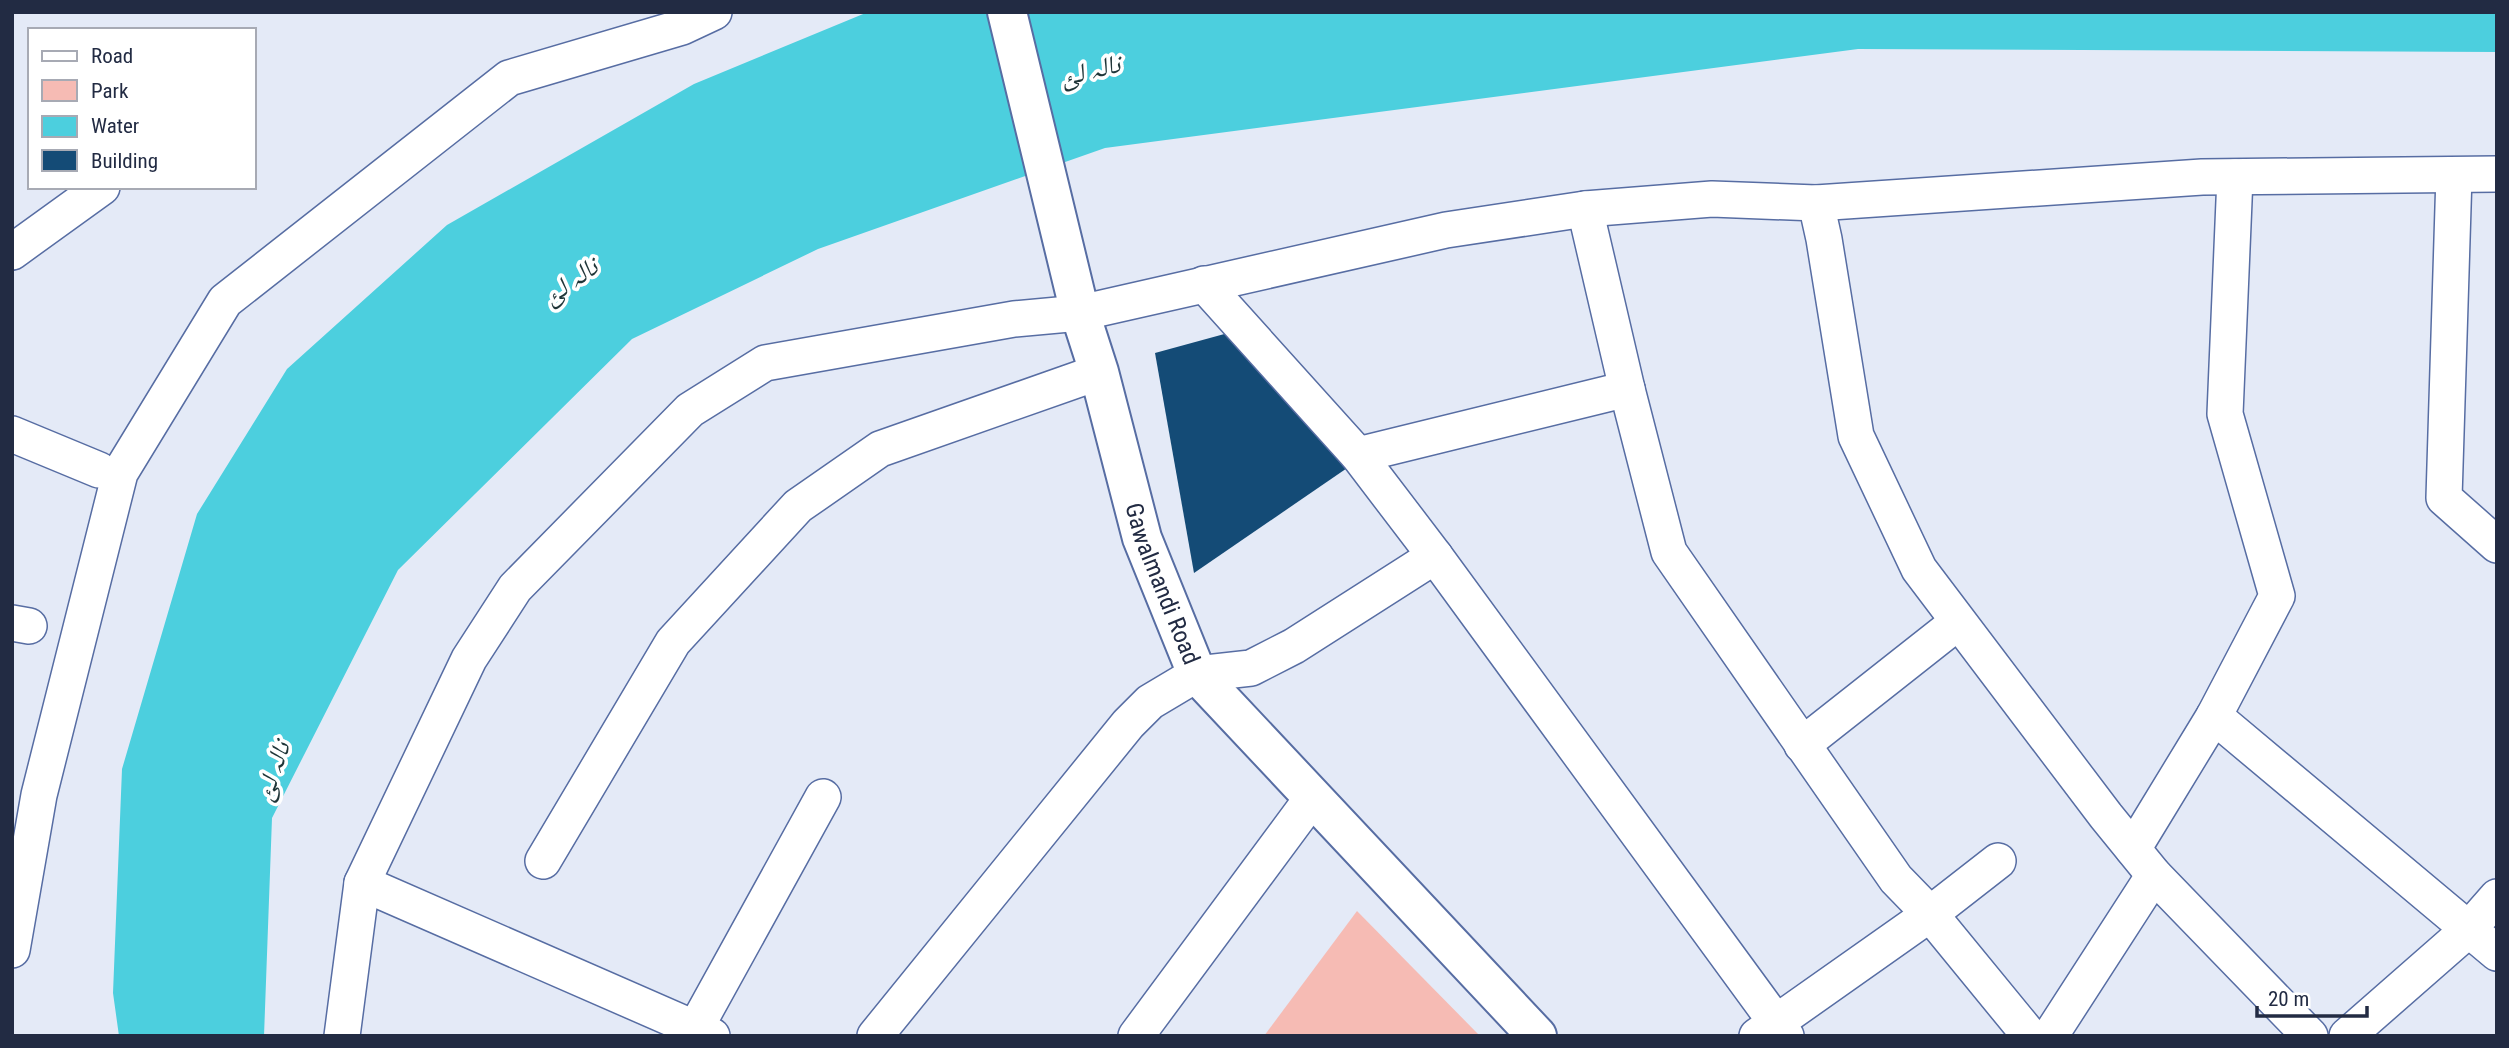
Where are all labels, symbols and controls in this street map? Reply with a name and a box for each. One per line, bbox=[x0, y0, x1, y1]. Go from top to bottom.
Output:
legend bbox=[28, 28, 256, 189]
text: Road bbox=[91, 44, 133, 68]
water label: نالہ لئ bbox=[1057, 47, 1127, 93]
text: Park bbox=[91, 79, 129, 103]
text: Water bbox=[91, 114, 139, 138]
text: Building bbox=[91, 149, 158, 173]
water label: نالہ لئ bbox=[537, 249, 607, 311]
street label: Gawalmandi Road bbox=[1120, 500, 1206, 669]
water label: نالہ لئ bbox=[248, 734, 298, 805]
scale bar bbox=[2257, 974, 2367, 1018]
text: 20 m bbox=[2268, 987, 2309, 1011]

